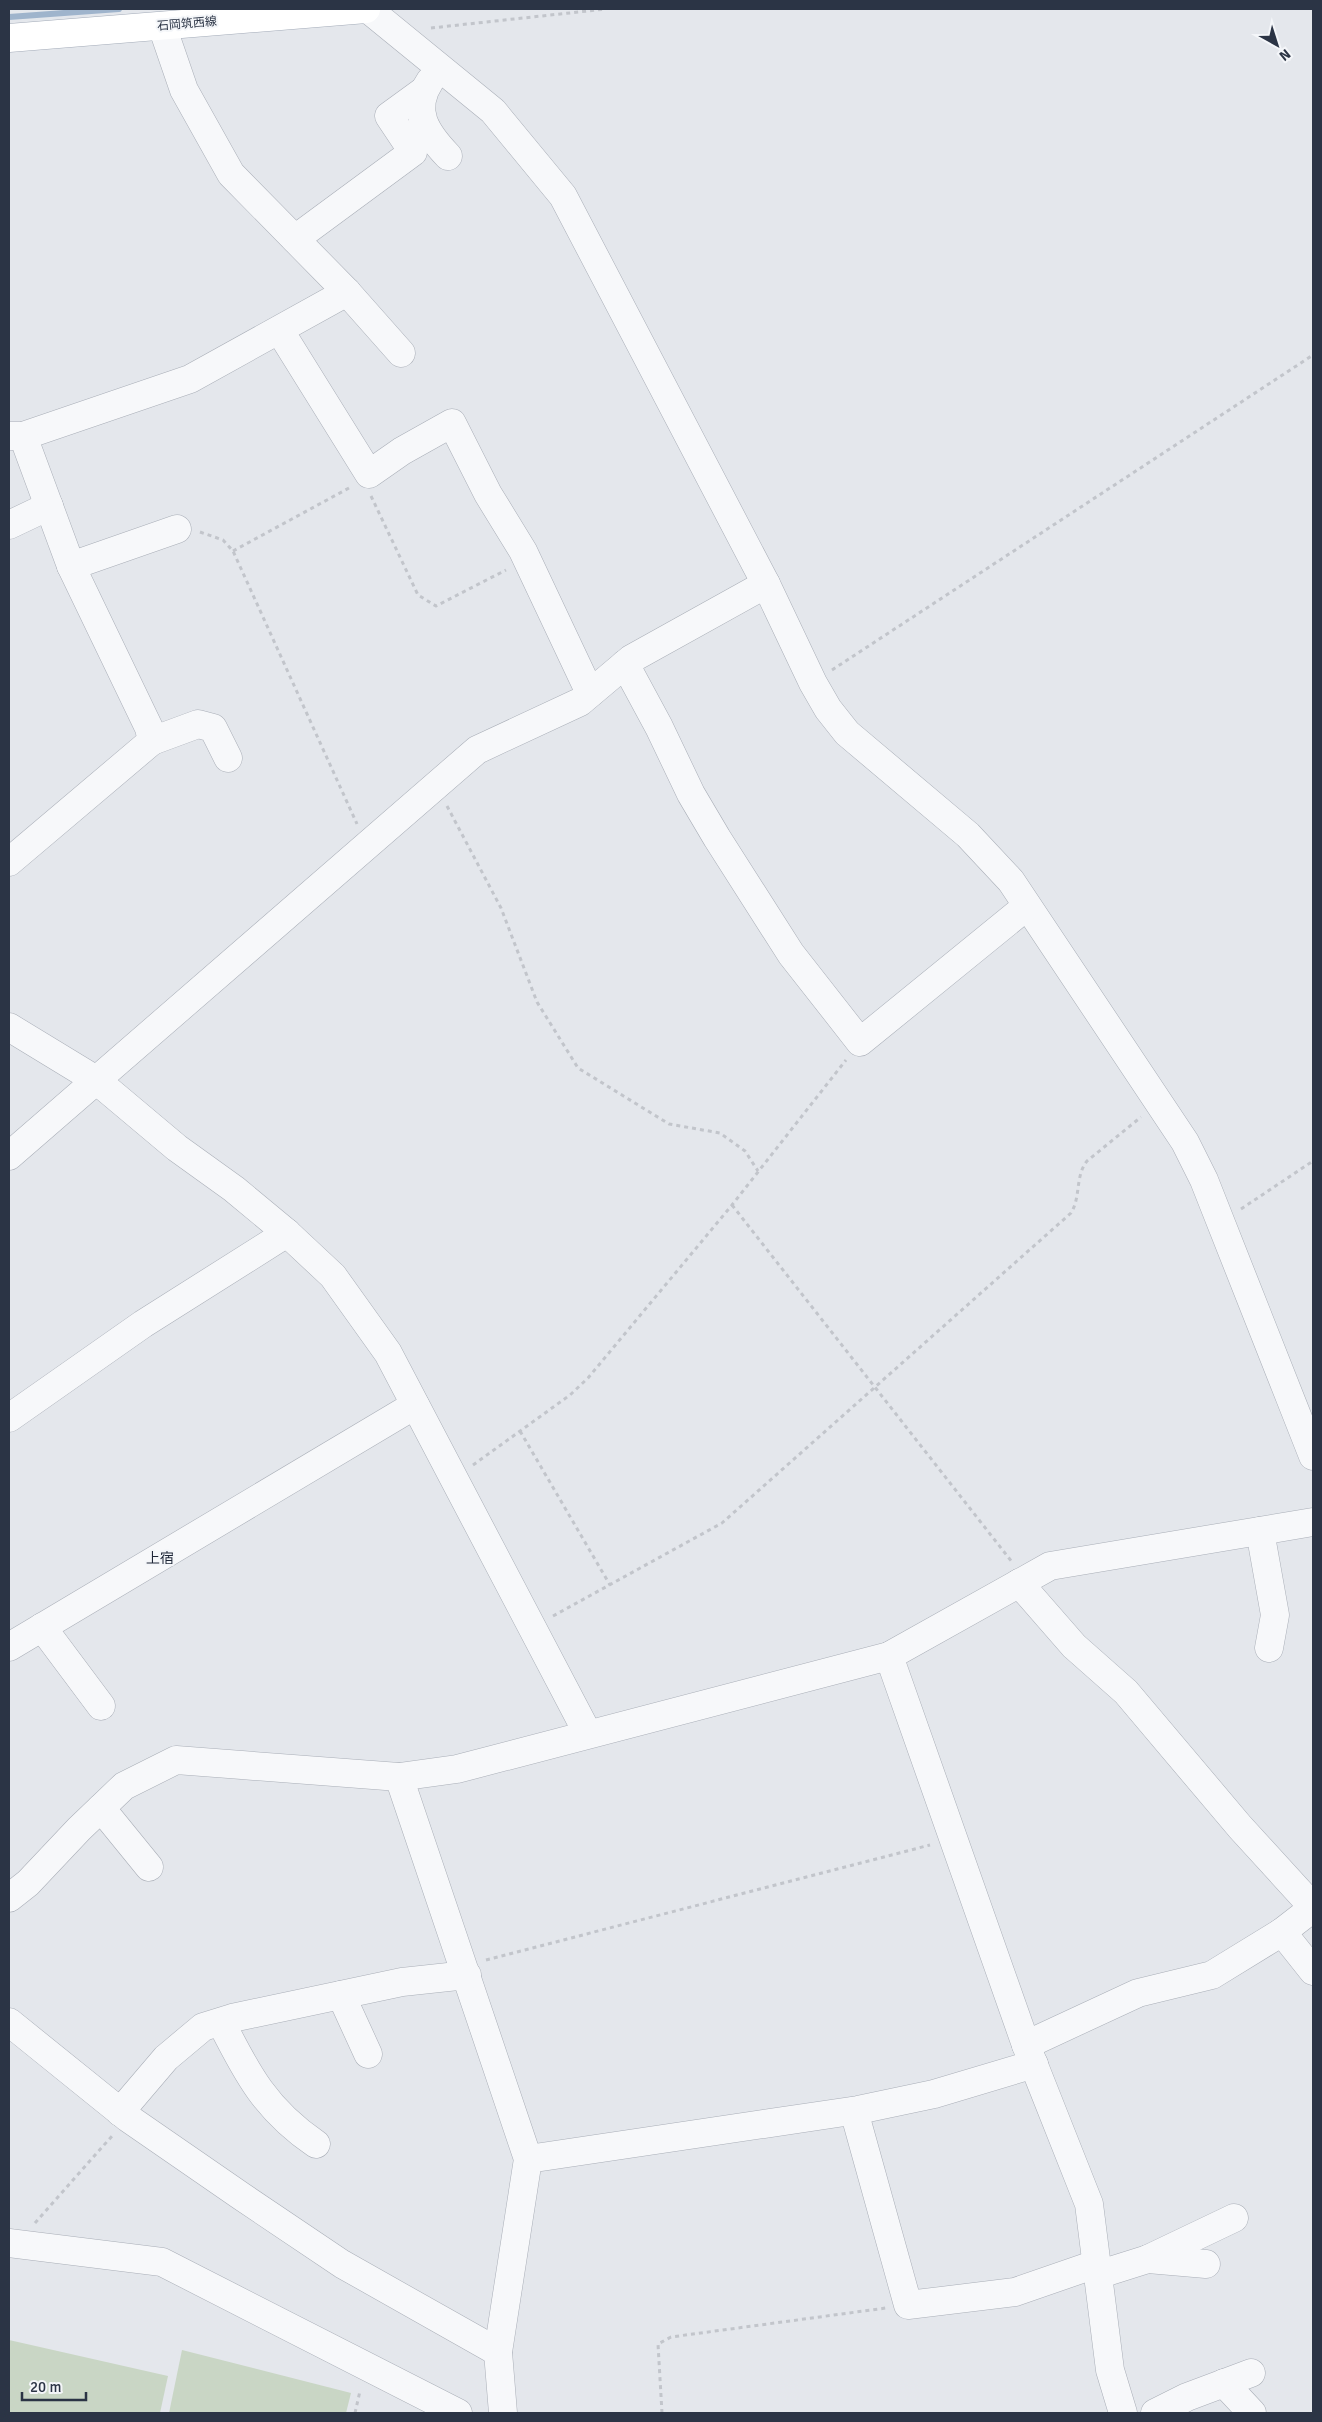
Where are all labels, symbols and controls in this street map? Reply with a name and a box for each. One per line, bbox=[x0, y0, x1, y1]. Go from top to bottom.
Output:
street label: 石岡筑西線 bbox=[156, 14, 218, 34]
north arrow bbox=[1252, 20, 1302, 70]
text: N bbox=[1276, 45, 1294, 64]
district label: 上宿 bbox=[146, 1550, 174, 1567]
scale bar bbox=[22, 2370, 86, 2402]
text: 20 m bbox=[30, 2378, 61, 2396]

